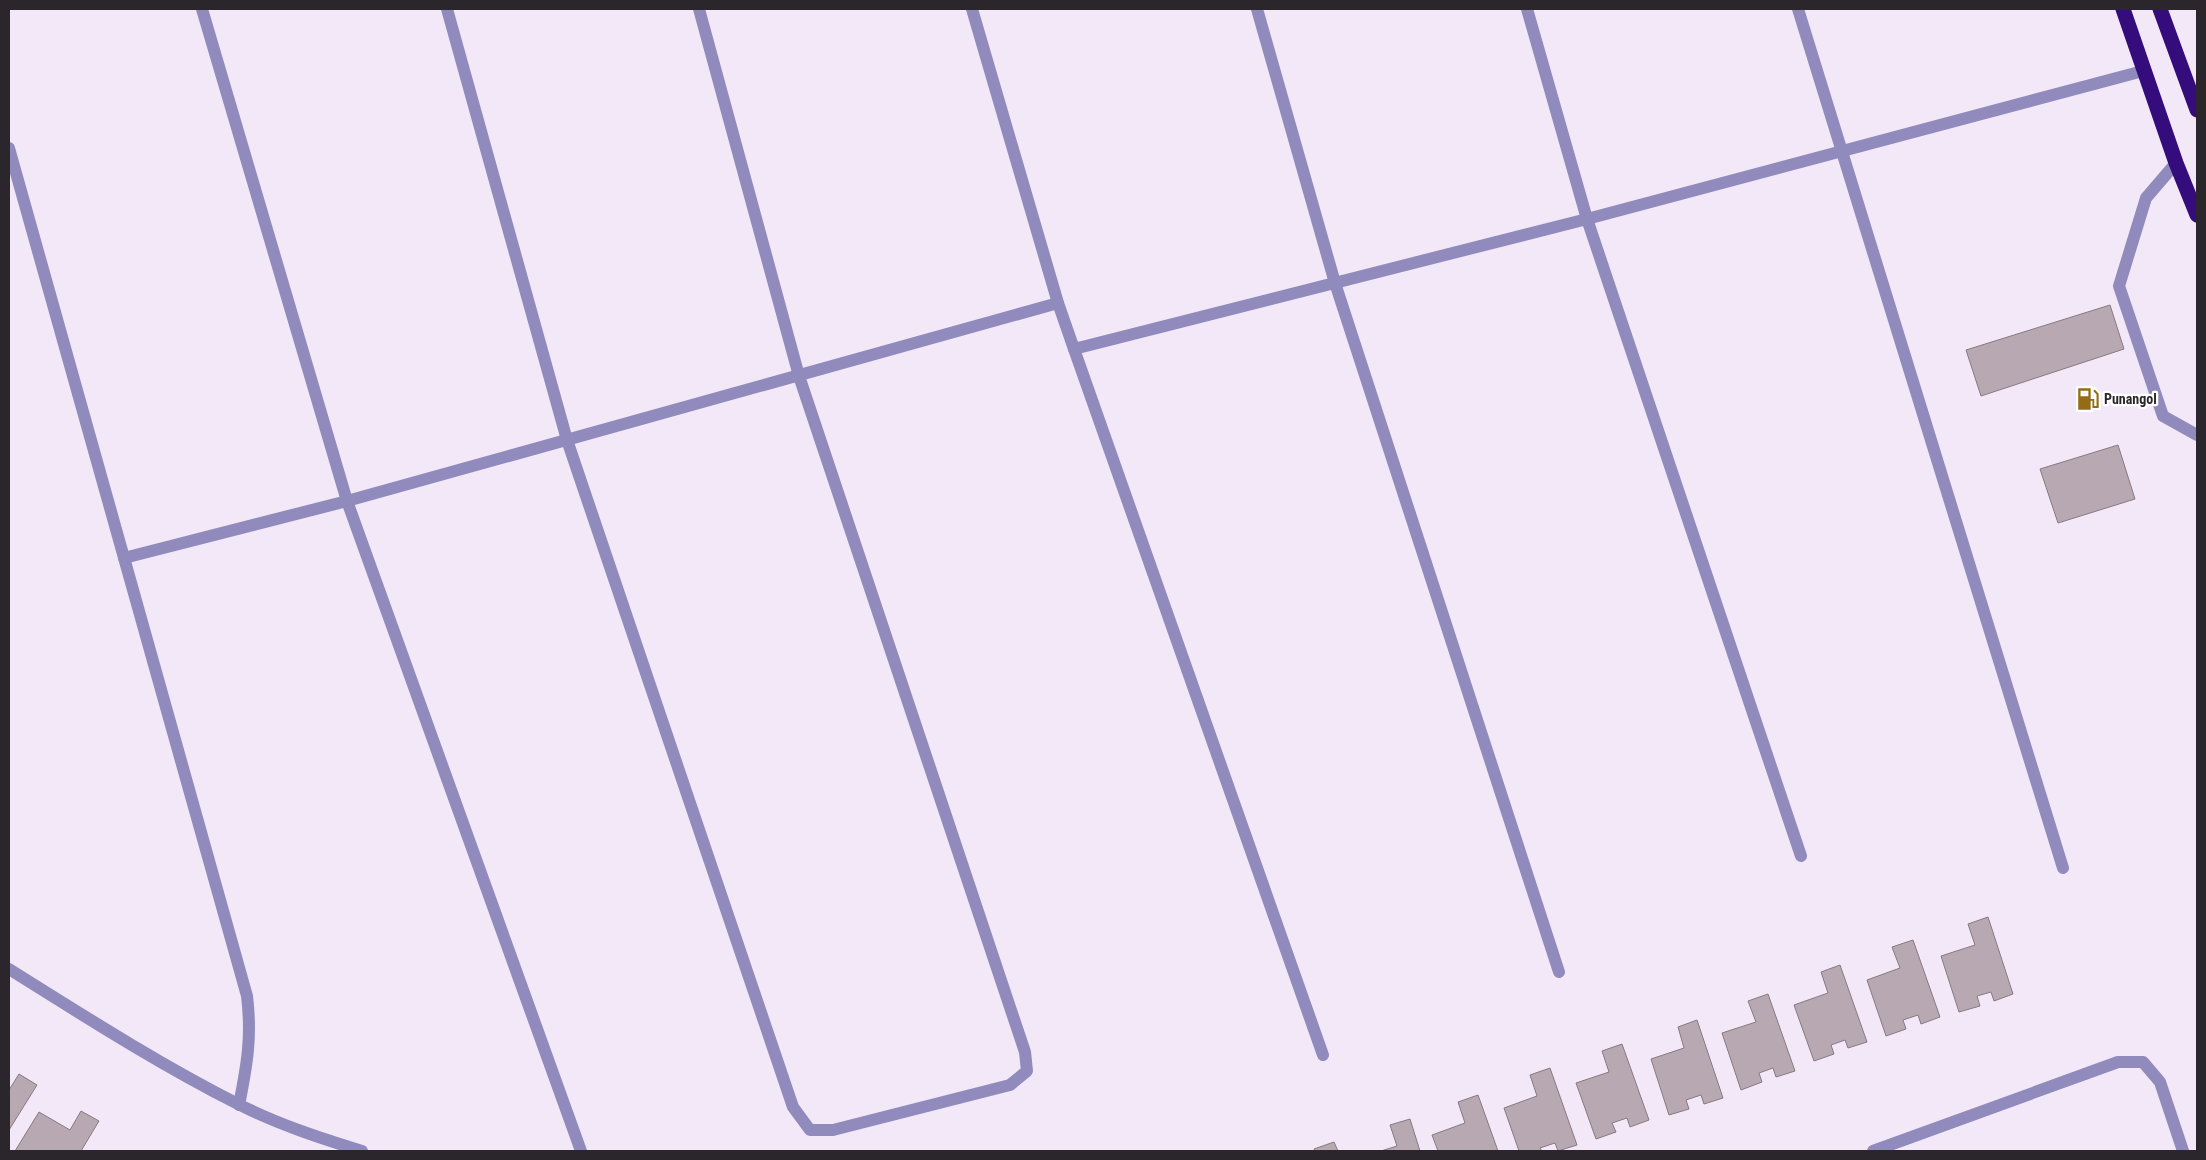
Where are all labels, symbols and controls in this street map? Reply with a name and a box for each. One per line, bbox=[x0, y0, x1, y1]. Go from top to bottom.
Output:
fuel station icon: Punangol bbox=[2075, 386, 2101, 412]
place label: Punangol bbox=[2104, 391, 2157, 407]

